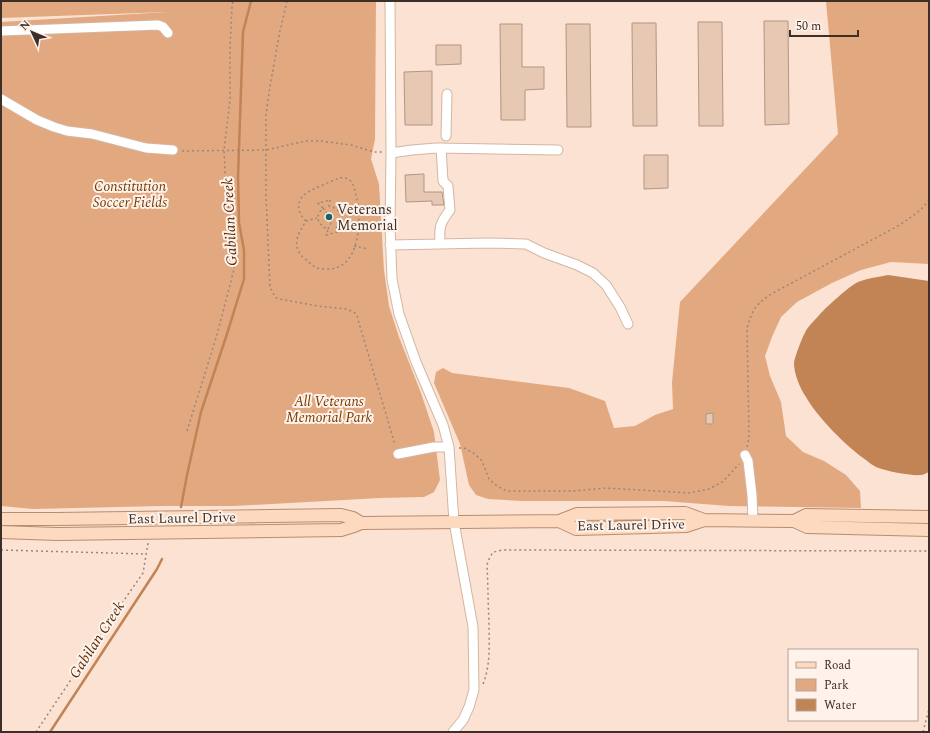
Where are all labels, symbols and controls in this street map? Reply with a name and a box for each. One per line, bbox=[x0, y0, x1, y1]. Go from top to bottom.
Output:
north arrow bbox=[12, 12, 52, 52]
scale bar bbox=[790, 12, 858, 38]
text: N bbox=[16, 16, 34, 35]
text: 50 m bbox=[796, 17, 821, 36]
park label: Constitution Soccer Fields bbox=[93, 176, 167, 213]
water label: Gabilan Creek bbox=[216, 177, 244, 267]
place label: Veterans Memorial bbox=[337, 199, 398, 236]
marker: Veterans Memorial bbox=[324, 212, 334, 222]
park label: All Veterans Memorial Park bbox=[286, 391, 373, 428]
street label: East Laurel Drive bbox=[128, 507, 236, 529]
street label: East Laurel Drive bbox=[577, 514, 685, 536]
water label: Gabilan Creek bbox=[63, 597, 131, 683]
legend bbox=[788, 649, 918, 721]
text: Road bbox=[824, 656, 851, 675]
text: Park bbox=[824, 676, 849, 695]
text: Water bbox=[824, 696, 856, 715]

